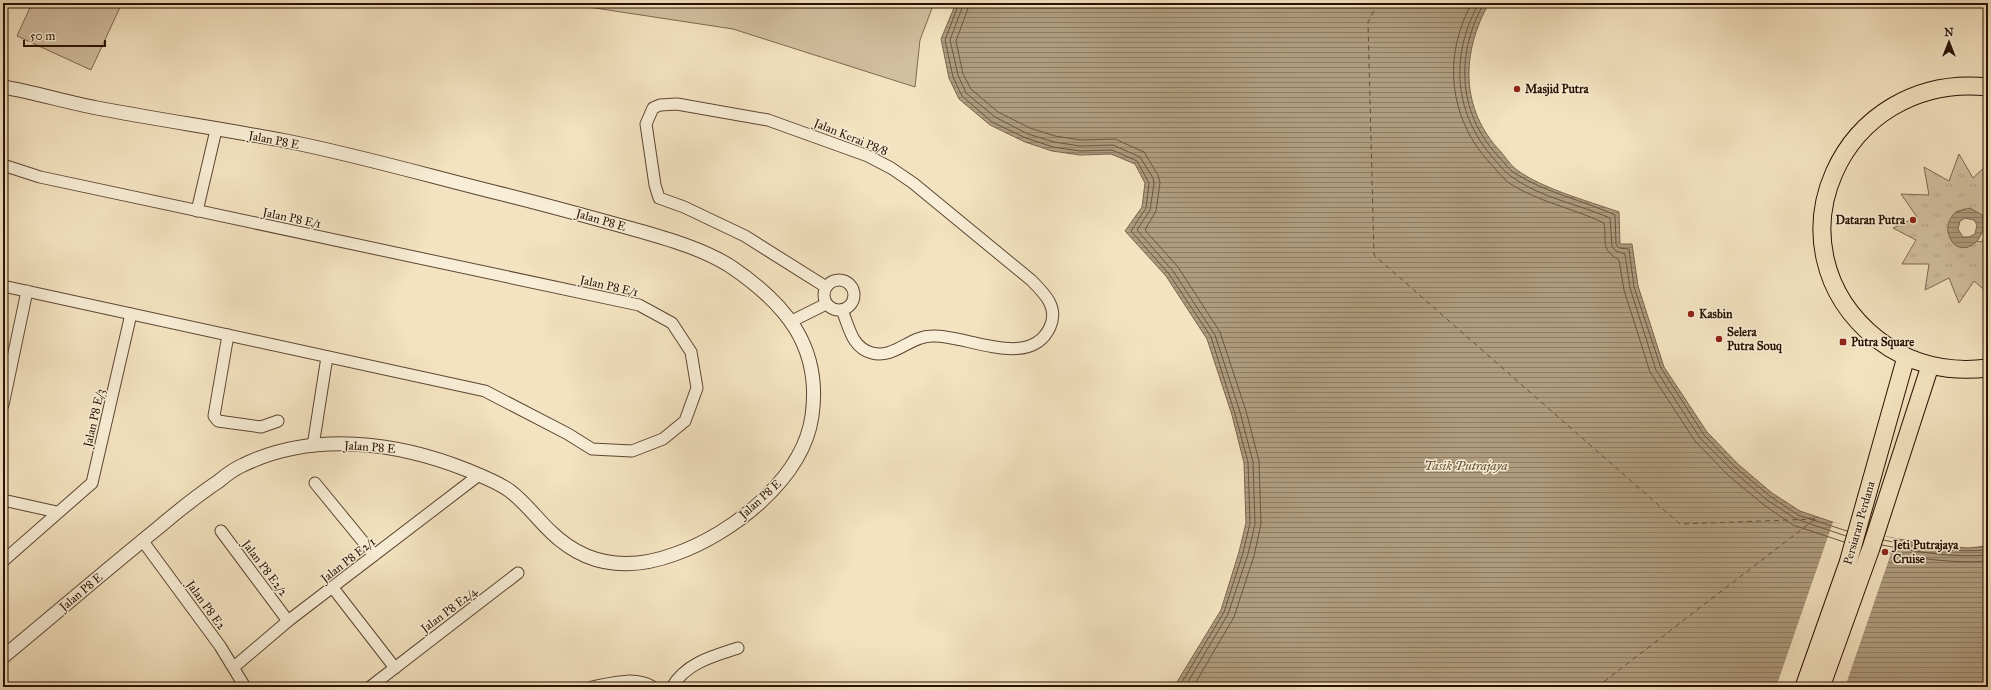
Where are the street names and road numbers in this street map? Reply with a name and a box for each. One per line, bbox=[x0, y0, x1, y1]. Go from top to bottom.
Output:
street label: Jalan Kerai P8/8 bbox=[810, 115, 890, 159]
street label: Jalan P8 E bbox=[245, 128, 301, 153]
street label: Jalan P8 E/1 bbox=[259, 205, 323, 232]
street label: Jalan P8 E bbox=[572, 206, 628, 235]
street label: Jalan P8 E/1 bbox=[576, 272, 640, 301]
street label: Jalan P8 E/3 bbox=[80, 387, 109, 451]
street label: Jalan P8 E bbox=[342, 438, 397, 457]
street label: Jalan P8 E bbox=[735, 476, 785, 523]
street label: Persiaran Perdana bbox=[1840, 479, 1878, 566]
street label: Jalan P8 E2/1 bbox=[316, 534, 379, 588]
street label: Jalan P8 E2/2 bbox=[237, 536, 291, 599]
street label: Jalan P8 E bbox=[55, 570, 106, 616]
street label: Jalan P8 E2 bbox=[181, 576, 229, 633]
street label: Jalan P8 E2/4 bbox=[416, 584, 481, 638]

